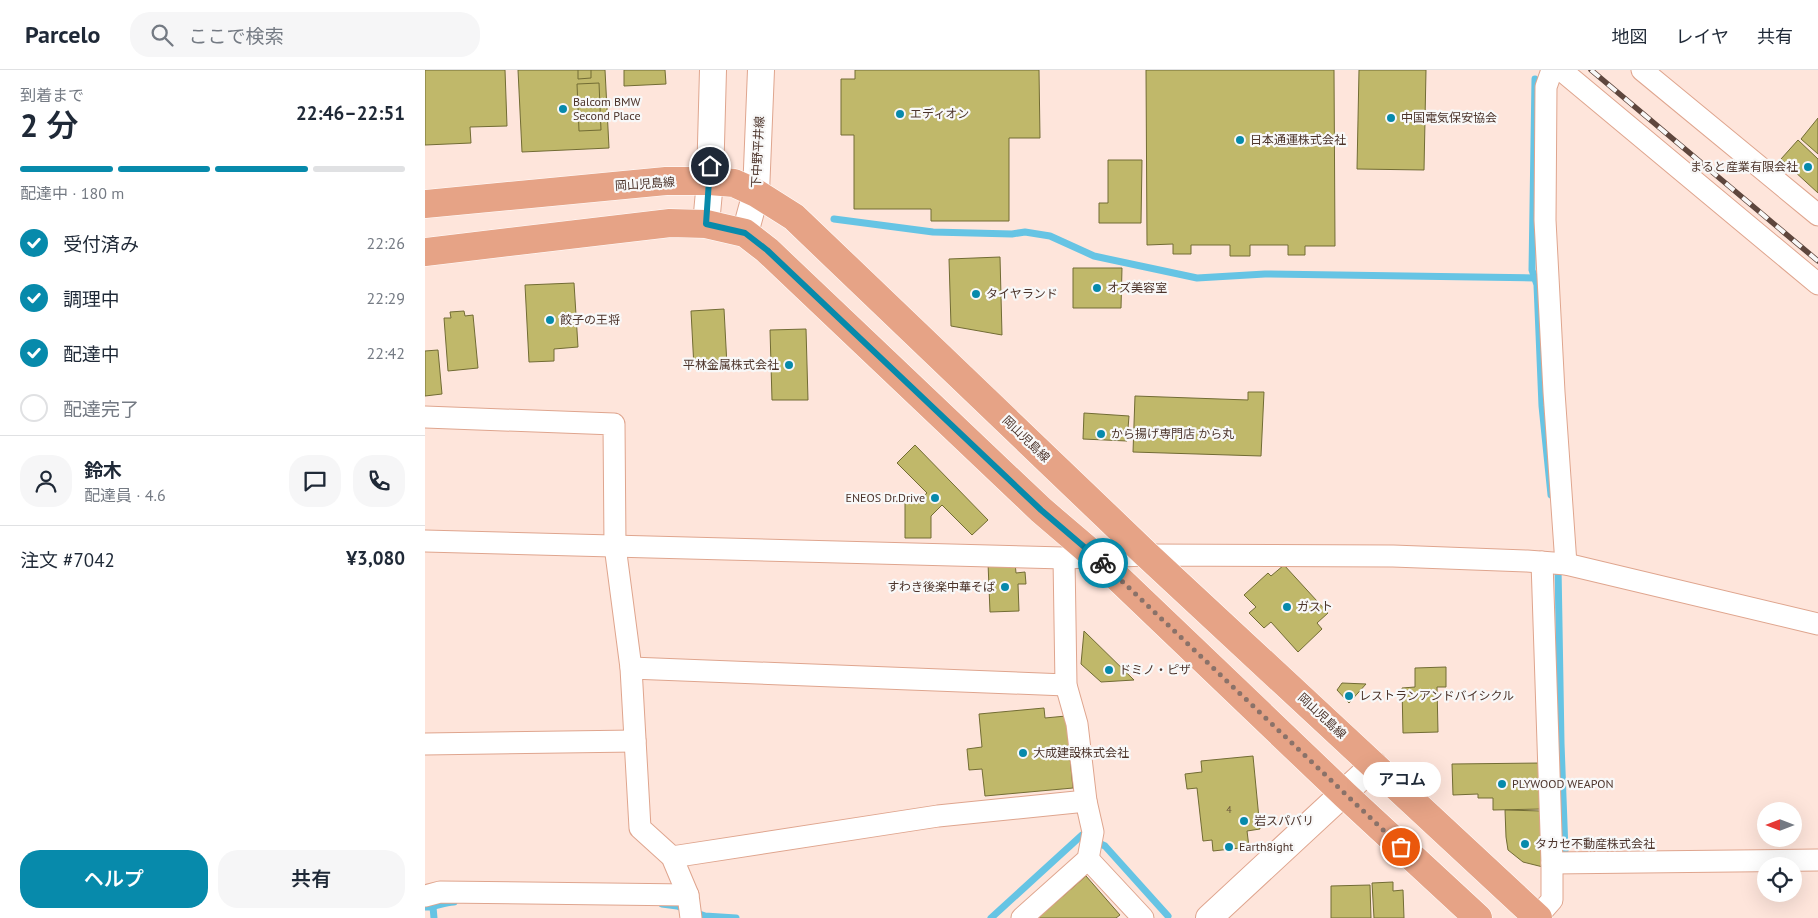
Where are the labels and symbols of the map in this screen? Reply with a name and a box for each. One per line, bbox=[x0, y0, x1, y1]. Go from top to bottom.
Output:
place label: Balcom BMW Second Place bbox=[573, 94, 641, 123]
marker: Balcom BMW Second Place bbox=[557, 103, 569, 115]
place label: エディオン bbox=[910, 106, 969, 121]
marker: エディオン bbox=[894, 108, 906, 120]
place label: 中国電気保安協会 bbox=[1401, 110, 1497, 125]
marker: 中国電気保安協会 bbox=[1385, 112, 1397, 124]
street label: 下中野平井線 bbox=[748, 116, 767, 188]
place label: 日本通運株式会社 bbox=[1250, 132, 1346, 147]
marker: 日本通運株式会社 bbox=[1234, 134, 1246, 146]
pin bbox=[689, 145, 731, 187]
place label: まると産業有限会社 bbox=[1690, 159, 1798, 174]
marker: まると産業有限会社 bbox=[1802, 161, 1814, 173]
street label: 岡山児島線 bbox=[615, 174, 675, 193]
place label: オズ美容室 bbox=[1107, 280, 1167, 295]
marker: オズ美容室 bbox=[1091, 282, 1103, 294]
place label: タイヤランド bbox=[986, 286, 1058, 301]
marker: タイヤランド bbox=[970, 288, 982, 300]
place label: 餃子の王将 bbox=[560, 312, 620, 327]
marker: 餃子の王将 bbox=[544, 314, 556, 326]
place label: 平林金属株式会社 bbox=[683, 357, 779, 372]
marker: 平林金属株式会社 bbox=[783, 359, 795, 371]
street label: 岡山児島線 bbox=[1000, 412, 1053, 465]
place label: から揚げ専門店 から丸 bbox=[1111, 426, 1234, 441]
marker: から揚げ専門店 から丸 bbox=[1095, 428, 1107, 440]
place label: ENEOS Dr.Drive bbox=[846, 490, 925, 505]
marker: ENEOS Dr.Drive bbox=[929, 492, 941, 504]
courier bbox=[1078, 538, 1128, 588]
place label: すわき後楽中華そば bbox=[887, 579, 995, 594]
marker: すわき後楽中華そば bbox=[999, 581, 1011, 593]
place label: ガスト bbox=[1297, 599, 1333, 614]
marker: ガスト bbox=[1281, 601, 1293, 613]
place label: ドミノ・ピザ bbox=[1119, 662, 1191, 677]
marker: ドミノ・ピザ bbox=[1103, 664, 1115, 676]
place label: レストランアンドバイシクル bbox=[1359, 688, 1514, 703]
street label: 岡山児島線 bbox=[1295, 690, 1349, 742]
marker: レストランアンドバイシクル bbox=[1343, 690, 1355, 702]
place label: 大成建設株式会社 bbox=[1033, 745, 1129, 760]
marker: 大成建設株式会社 bbox=[1017, 747, 1029, 759]
callout: アコム bbox=[1362, 762, 1440, 797]
place label: PLYWOOD WEAPON bbox=[1512, 776, 1613, 791]
marker: PLYWOOD WEAPON bbox=[1496, 778, 1508, 790]
north arrow bbox=[1757, 802, 1803, 848]
house number: 4 bbox=[1226, 803, 1232, 816]
place label: 岩スパバリ bbox=[1254, 813, 1314, 828]
marker: 岩スパバリ bbox=[1238, 815, 1250, 827]
pin bbox=[1380, 826, 1422, 868]
place label: タカセ不動産株式会社 bbox=[1535, 836, 1655, 851]
marker: タカセ不動産株式会社 bbox=[1519, 838, 1531, 850]
place label: Earth8ight bbox=[1239, 839, 1293, 854]
marker: Earth8ight bbox=[1223, 841, 1235, 853]

